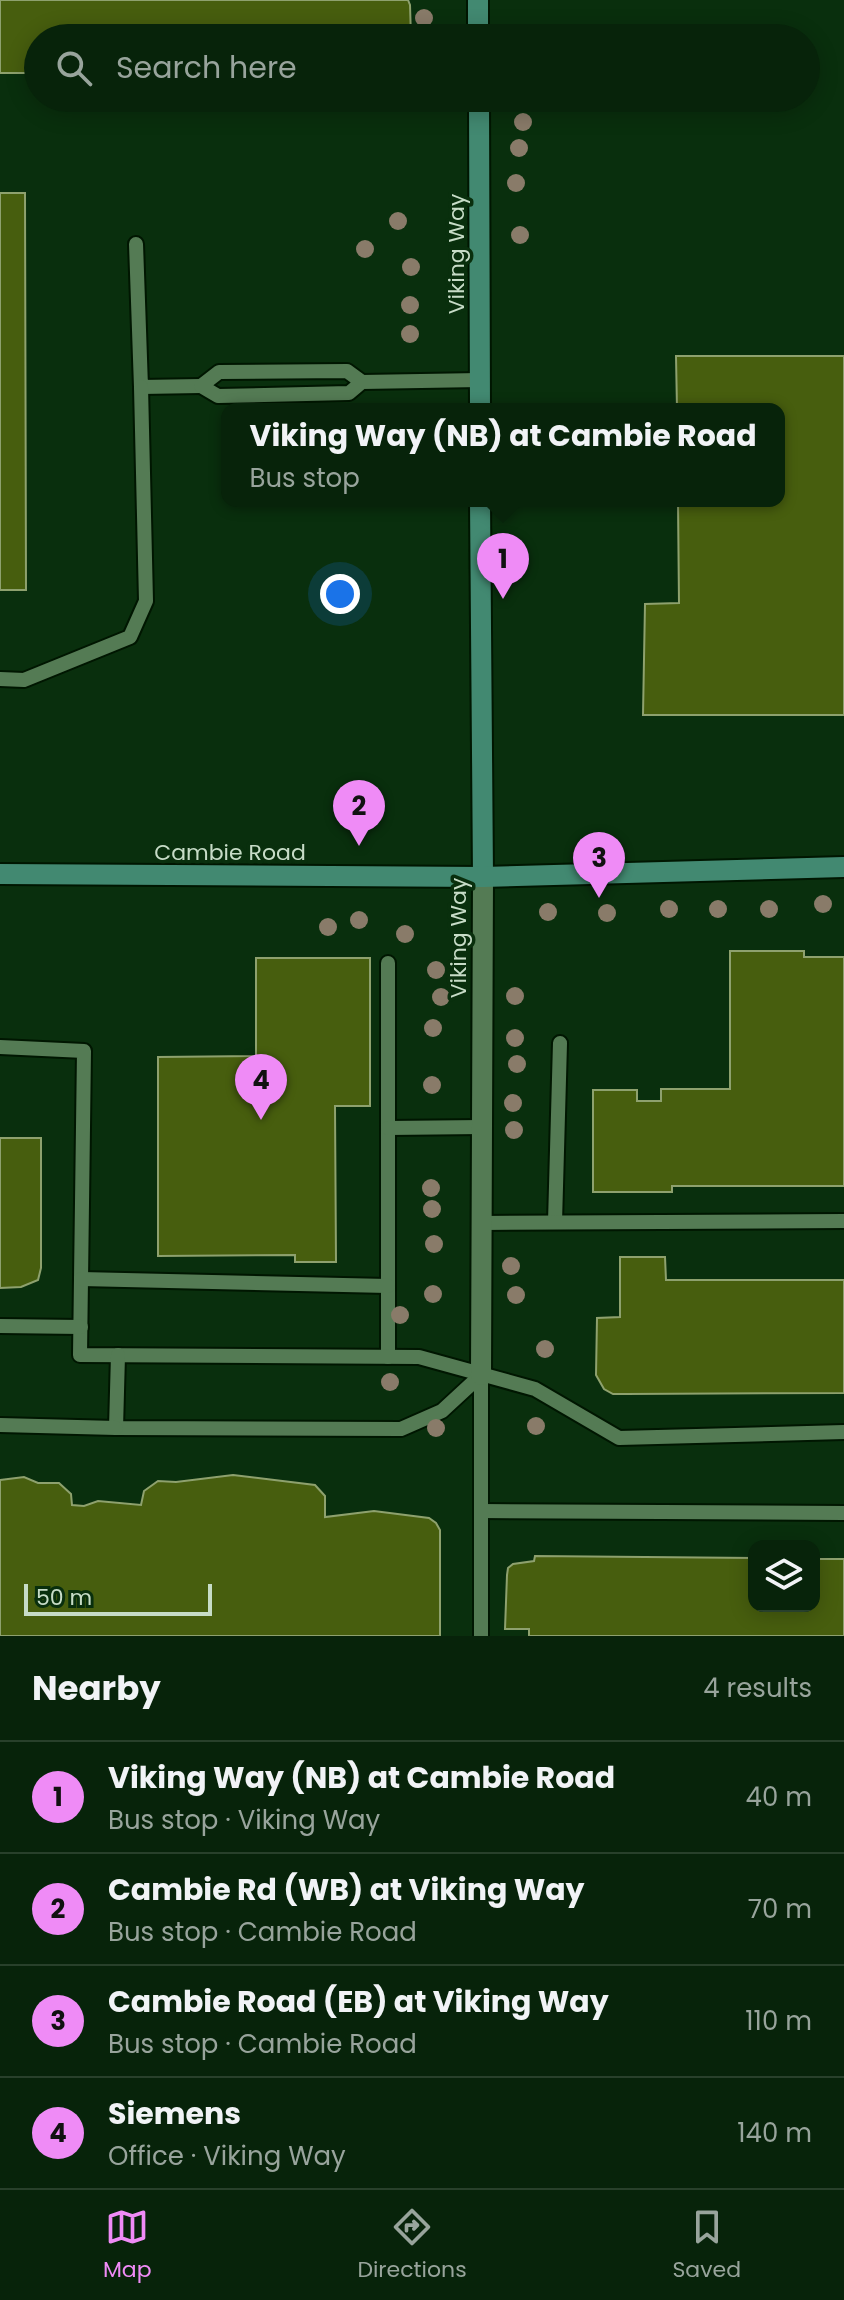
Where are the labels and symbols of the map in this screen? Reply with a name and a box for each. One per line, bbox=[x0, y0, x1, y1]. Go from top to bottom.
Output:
street label: Viking Way bbox=[441, 193, 472, 314]
pin: 1 bbox=[477, 533, 529, 599]
your location bbox=[320, 574, 360, 614]
pin: 2 bbox=[333, 780, 385, 846]
pin: 3 bbox=[573, 832, 625, 898]
street label: Cambie Road bbox=[154, 837, 306, 868]
street label: Viking Way bbox=[443, 877, 474, 998]
pin: 4 bbox=[235, 1054, 287, 1120]
scale bar bbox=[24, 1580, 212, 1616]

